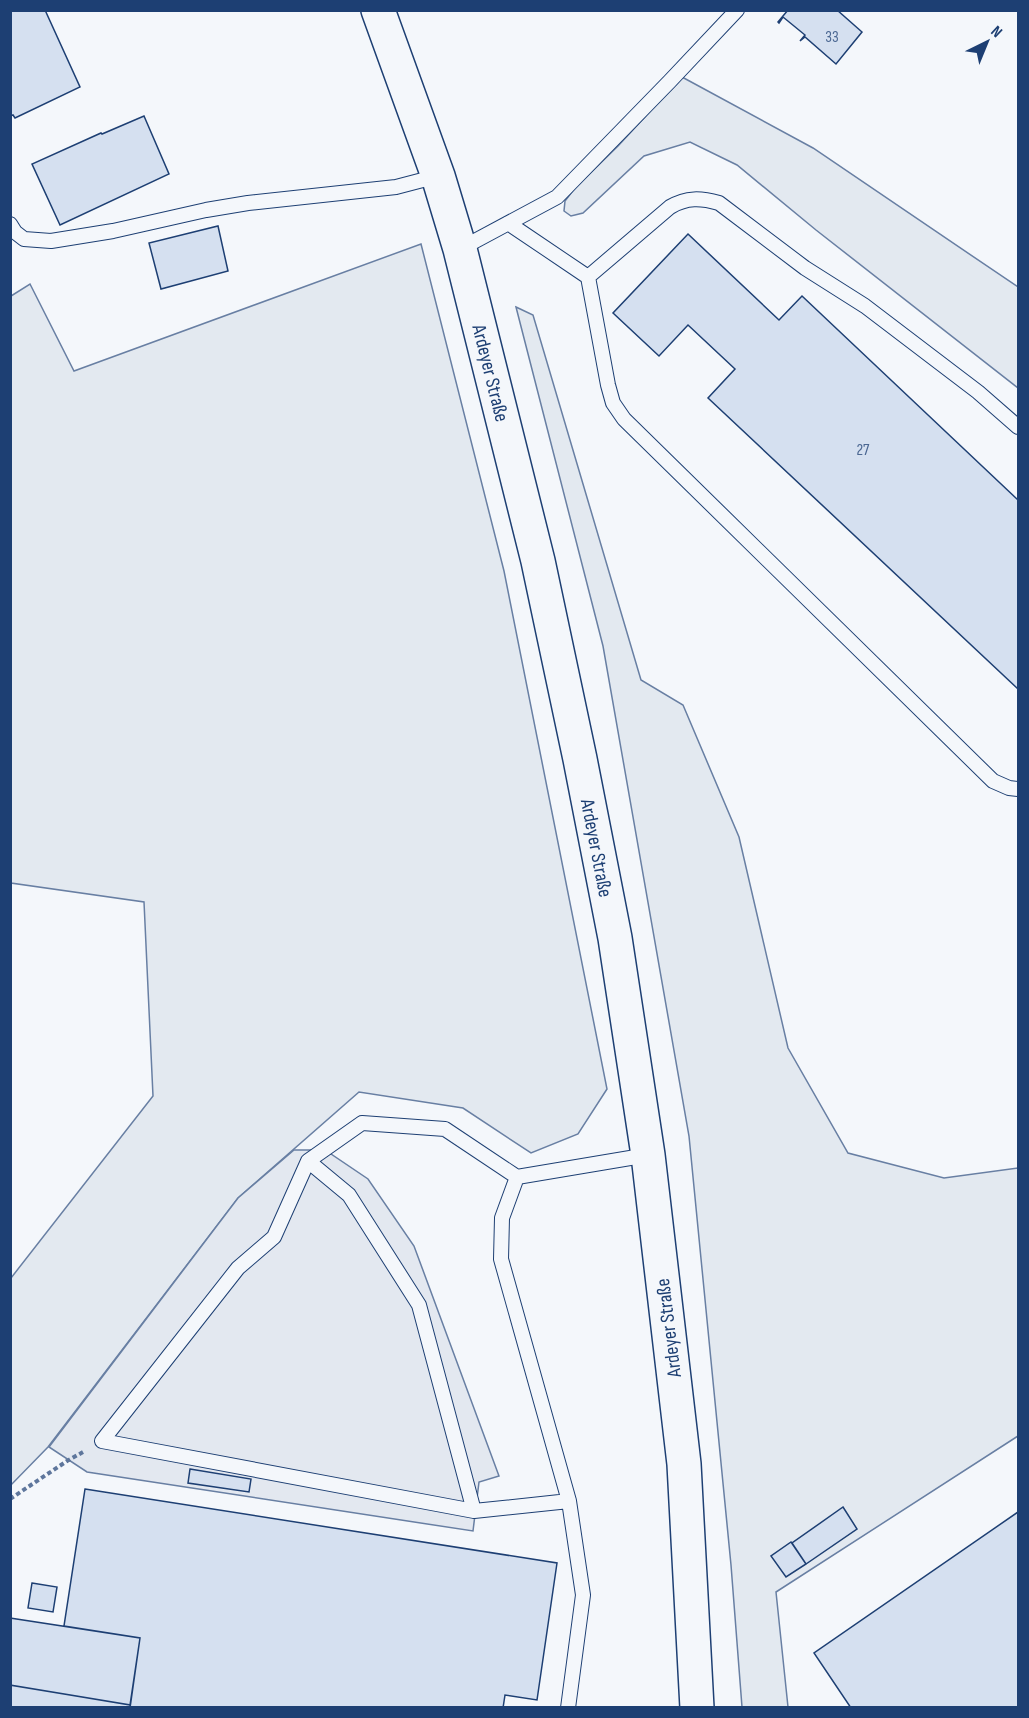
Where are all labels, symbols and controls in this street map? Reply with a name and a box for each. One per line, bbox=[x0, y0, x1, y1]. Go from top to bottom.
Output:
north arrow bbox=[957, 12, 1017, 72]
text: N bbox=[987, 22, 1006, 42]
house number: 33 bbox=[825, 28, 839, 47]
street label: Ardeyer Straße bbox=[466, 321, 514, 424]
house number: 27 bbox=[856, 441, 870, 460]
street label: Ardeyer Straße bbox=[575, 796, 617, 899]
street label: Ardeyer Straße bbox=[651, 1277, 687, 1380]

